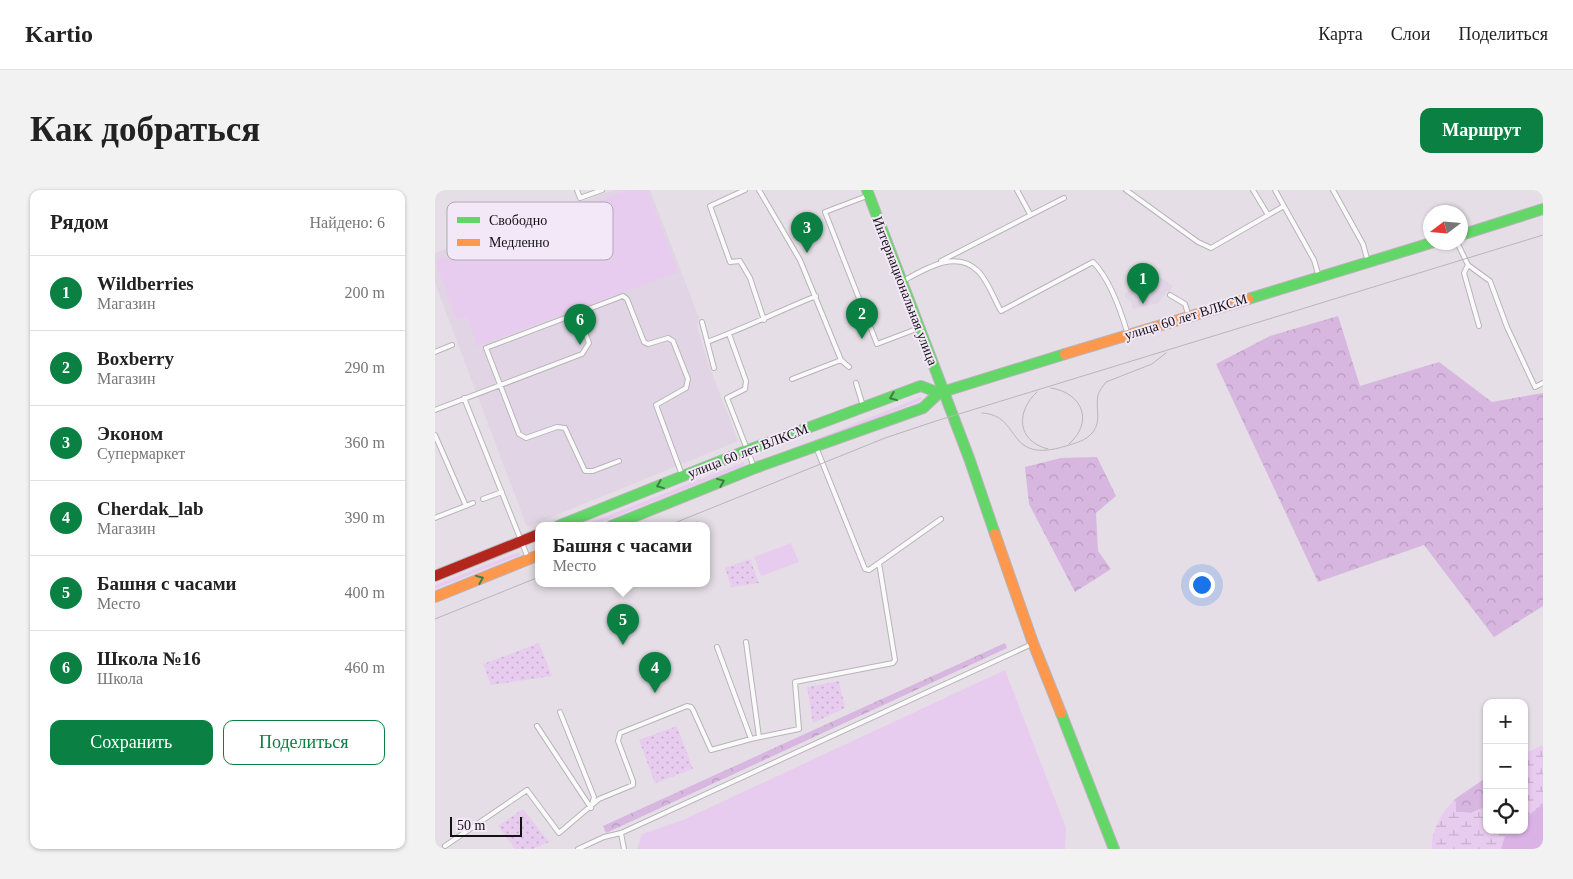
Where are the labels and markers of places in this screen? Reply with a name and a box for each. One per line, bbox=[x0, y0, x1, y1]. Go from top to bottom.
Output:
pin: 3 bbox=[791, 212, 823, 253]
pin: 1 bbox=[1127, 263, 1159, 304]
pin: 2 bbox=[846, 298, 878, 339]
pin: 6 bbox=[564, 304, 596, 345]
pin: 5 bbox=[607, 604, 639, 645]
pin: 4 bbox=[639, 652, 671, 693]

